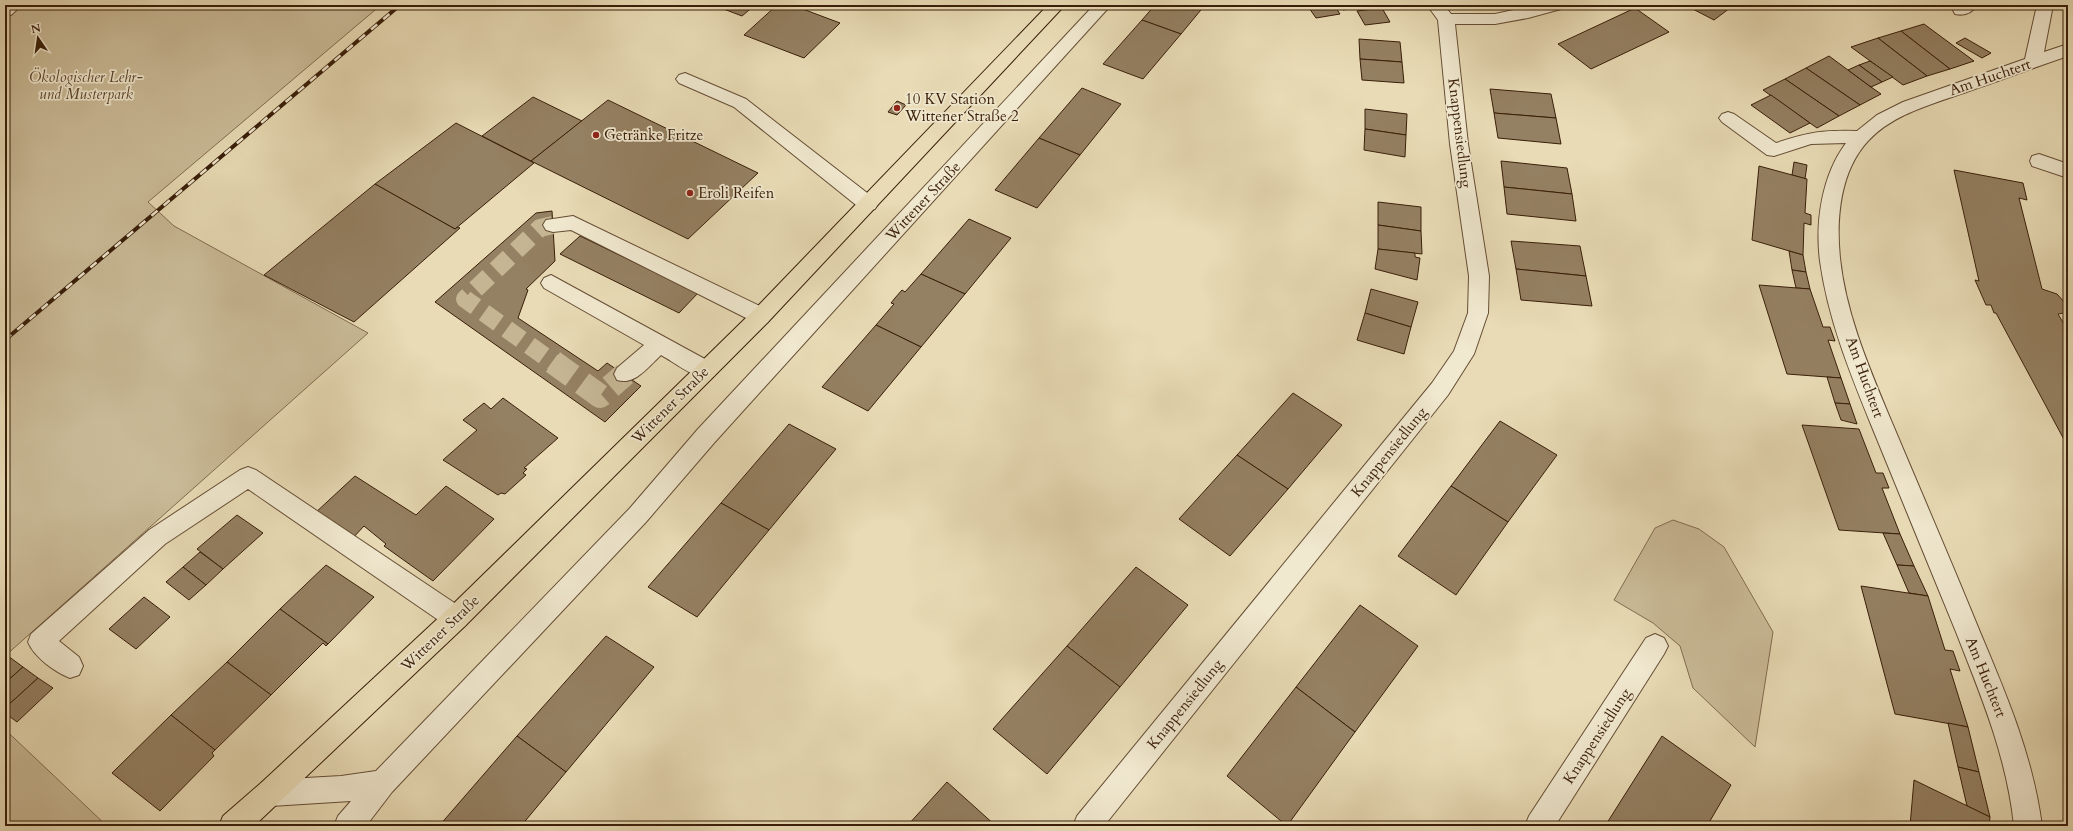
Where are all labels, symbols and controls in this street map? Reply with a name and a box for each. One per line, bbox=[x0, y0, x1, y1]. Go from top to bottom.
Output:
north arrow bbox=[18, 18, 58, 58]
text: N bbox=[30, 20, 43, 37]
street label: Am Huchtert bbox=[1947, 54, 2034, 100]
park label: Ökologischer Lehr- und Musterpark bbox=[29, 67, 143, 104]
street label: Knappensiedlung bbox=[1443, 77, 1477, 190]
place label: 10 KV Station Wittener Straße 2 bbox=[904, 89, 1019, 126]
marker: 10 KV Station Wittener Straße 2 bbox=[892, 103, 902, 113]
place label: Getränke Fritze bbox=[604, 125, 704, 145]
marker: Getränke Fritze bbox=[591, 130, 601, 140]
street label: Wittener Straße bbox=[880, 157, 965, 246]
place label: Eroli Reifen bbox=[698, 183, 775, 203]
marker: Eroli Reifen bbox=[685, 188, 695, 198]
street label: Am Huchtert bbox=[1841, 334, 1889, 421]
street label: Wittener Straße bbox=[626, 362, 713, 449]
street label: Knappensiedlung bbox=[1346, 402, 1432, 501]
street label: Wittener Straße bbox=[396, 590, 484, 676]
street label: Am Huchtert bbox=[1961, 634, 2011, 720]
street label: Knappensiedlung bbox=[1142, 654, 1228, 753]
street label: Knappensiedlung bbox=[1559, 684, 1636, 788]

